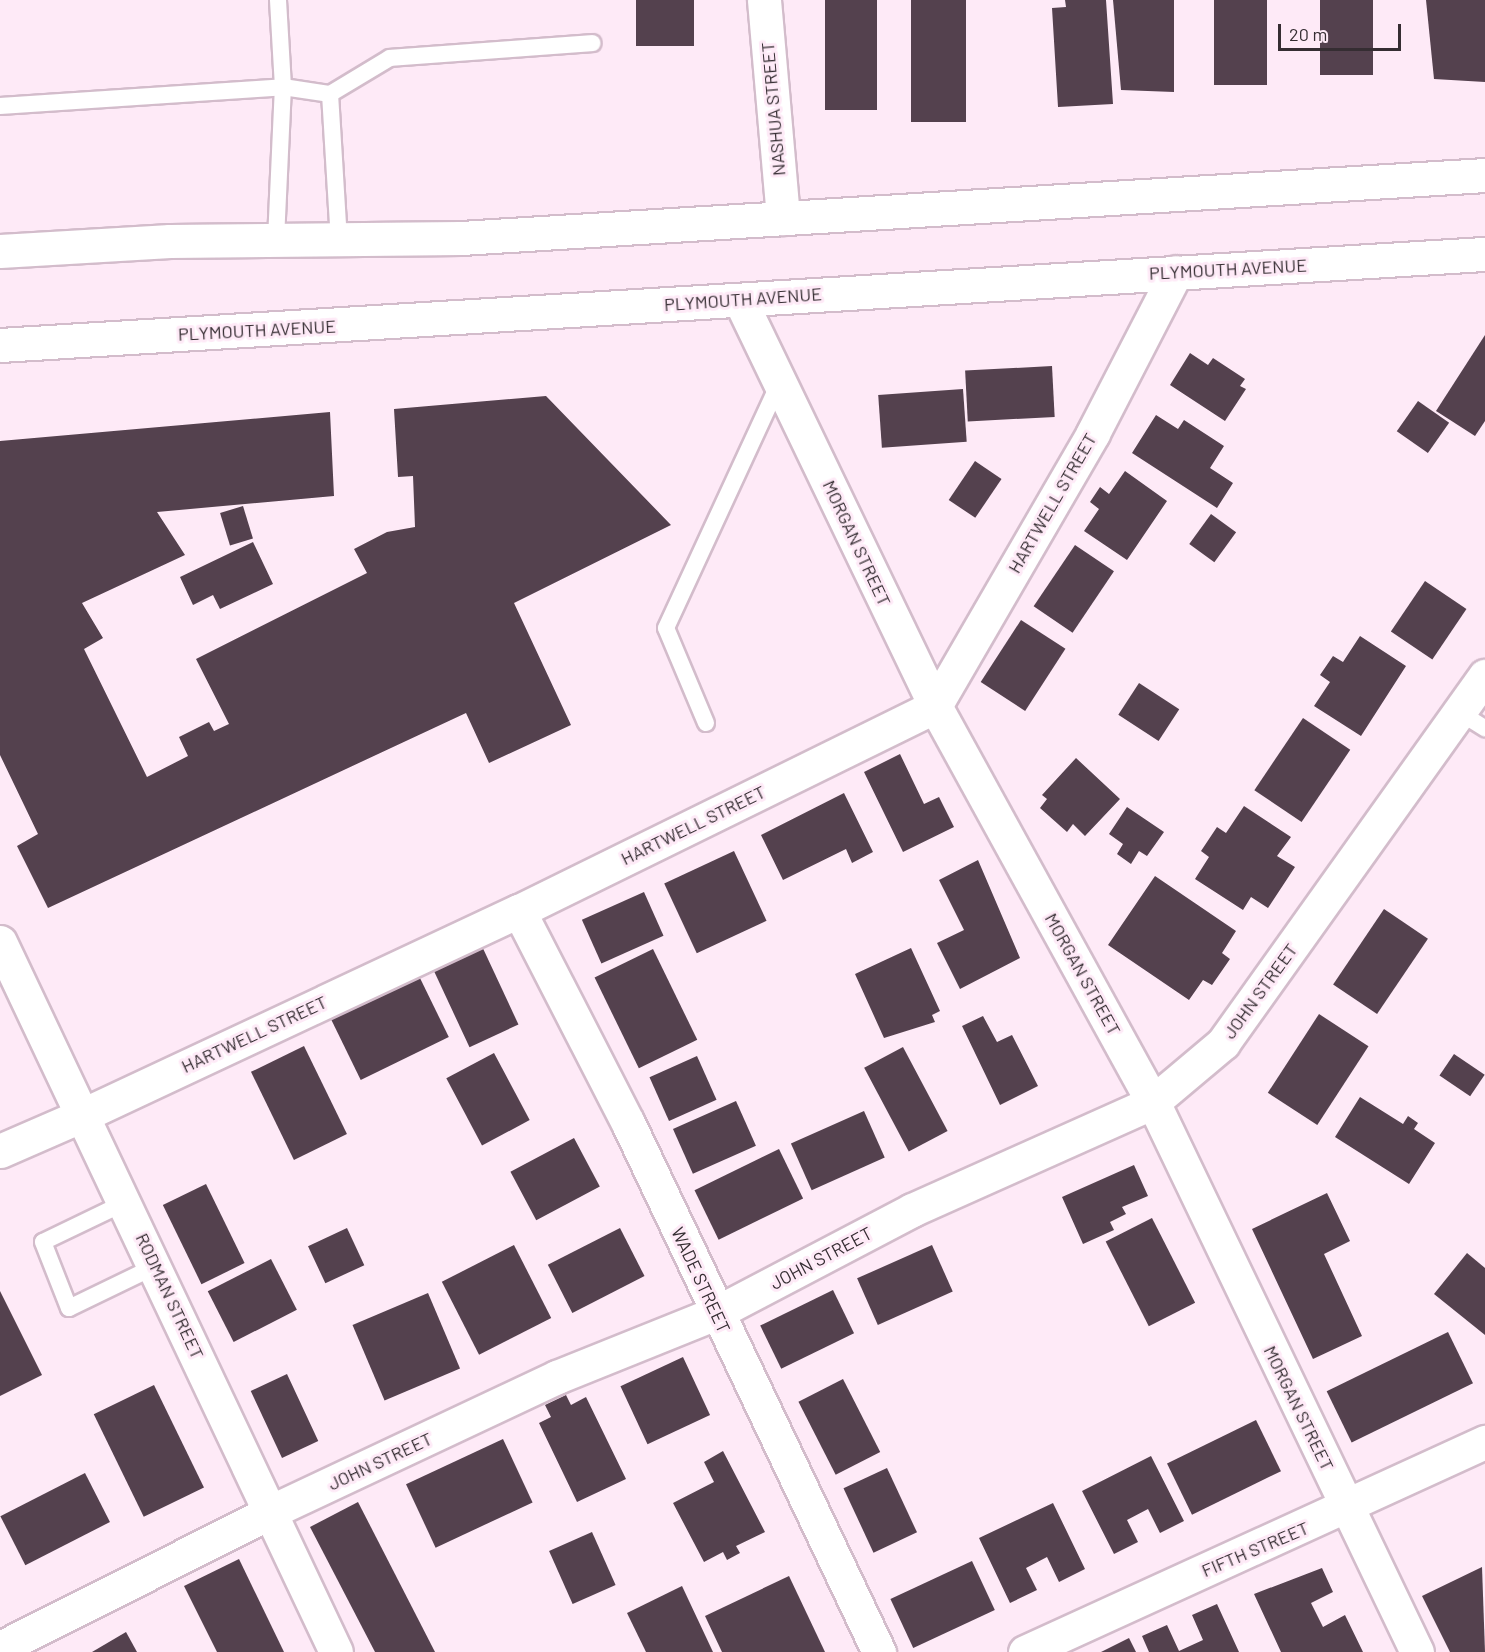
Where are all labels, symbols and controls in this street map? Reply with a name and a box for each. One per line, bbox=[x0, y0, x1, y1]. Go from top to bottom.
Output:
scale bar bbox=[1281, 12, 1404, 50]
text: 20 m bbox=[1289, 23, 1327, 45]
street label: NASHUA STREET bbox=[756, 41, 790, 177]
street label: PLYMOUTH AVENUE bbox=[1149, 254, 1307, 284]
street label: PLYMOUTH AVENUE bbox=[663, 283, 823, 315]
street label: PLYMOUTH AVENUE bbox=[178, 315, 336, 345]
street label: HARTWELL STREET bbox=[1003, 429, 1101, 577]
street label: MORGAN STREET bbox=[818, 477, 896, 609]
street label: HARTWELL STREET bbox=[617, 781, 769, 869]
street label: MORGAN STREET bbox=[1041, 909, 1125, 1039]
street label: JOHN STREET bbox=[1218, 939, 1302, 1043]
street label: HARTWELL STREET bbox=[178, 991, 330, 1077]
street label: JOHN STREET bbox=[766, 1222, 876, 1294]
street label: WADE STREET bbox=[667, 1224, 735, 1336]
street label: RODMAN STREET bbox=[131, 1230, 209, 1362]
street label: MORGAN STREET bbox=[1259, 1342, 1339, 1474]
street label: JOHN STREET bbox=[325, 1427, 435, 1495]
street label: FIFTH STREET bbox=[1198, 1517, 1312, 1581]

